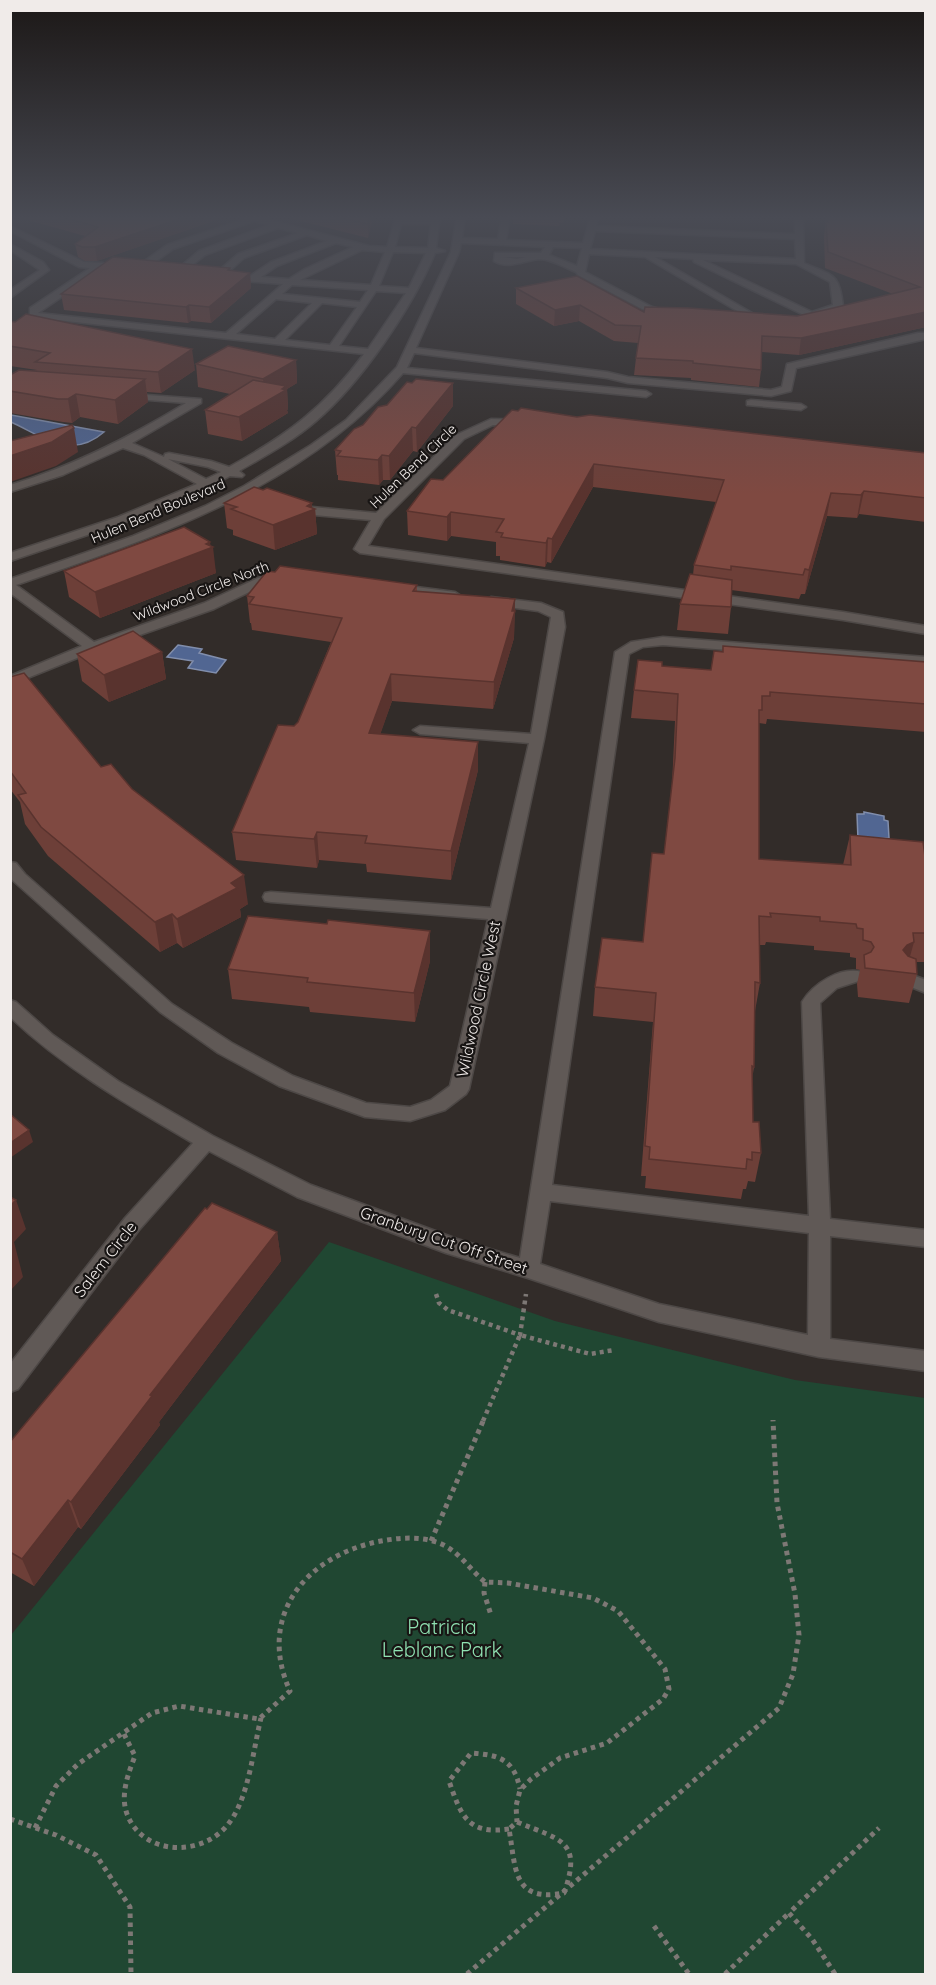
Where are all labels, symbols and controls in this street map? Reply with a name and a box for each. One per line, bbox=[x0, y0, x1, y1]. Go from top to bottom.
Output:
street label: Hulen Bend Circle bbox=[366, 420, 460, 512]
street label: Hulen Bend Boulevard bbox=[88, 475, 228, 547]
street label: Wildwood Circle North bbox=[131, 557, 271, 625]
street label: Wildwood Circle West bbox=[452, 919, 504, 1079]
street label: Granbury Cut Off Street bbox=[358, 1202, 530, 1278]
street label: Salem Circle bbox=[69, 1217, 141, 1301]
park label: Patricia Leblanc Park bbox=[382, 1614, 502, 1662]

